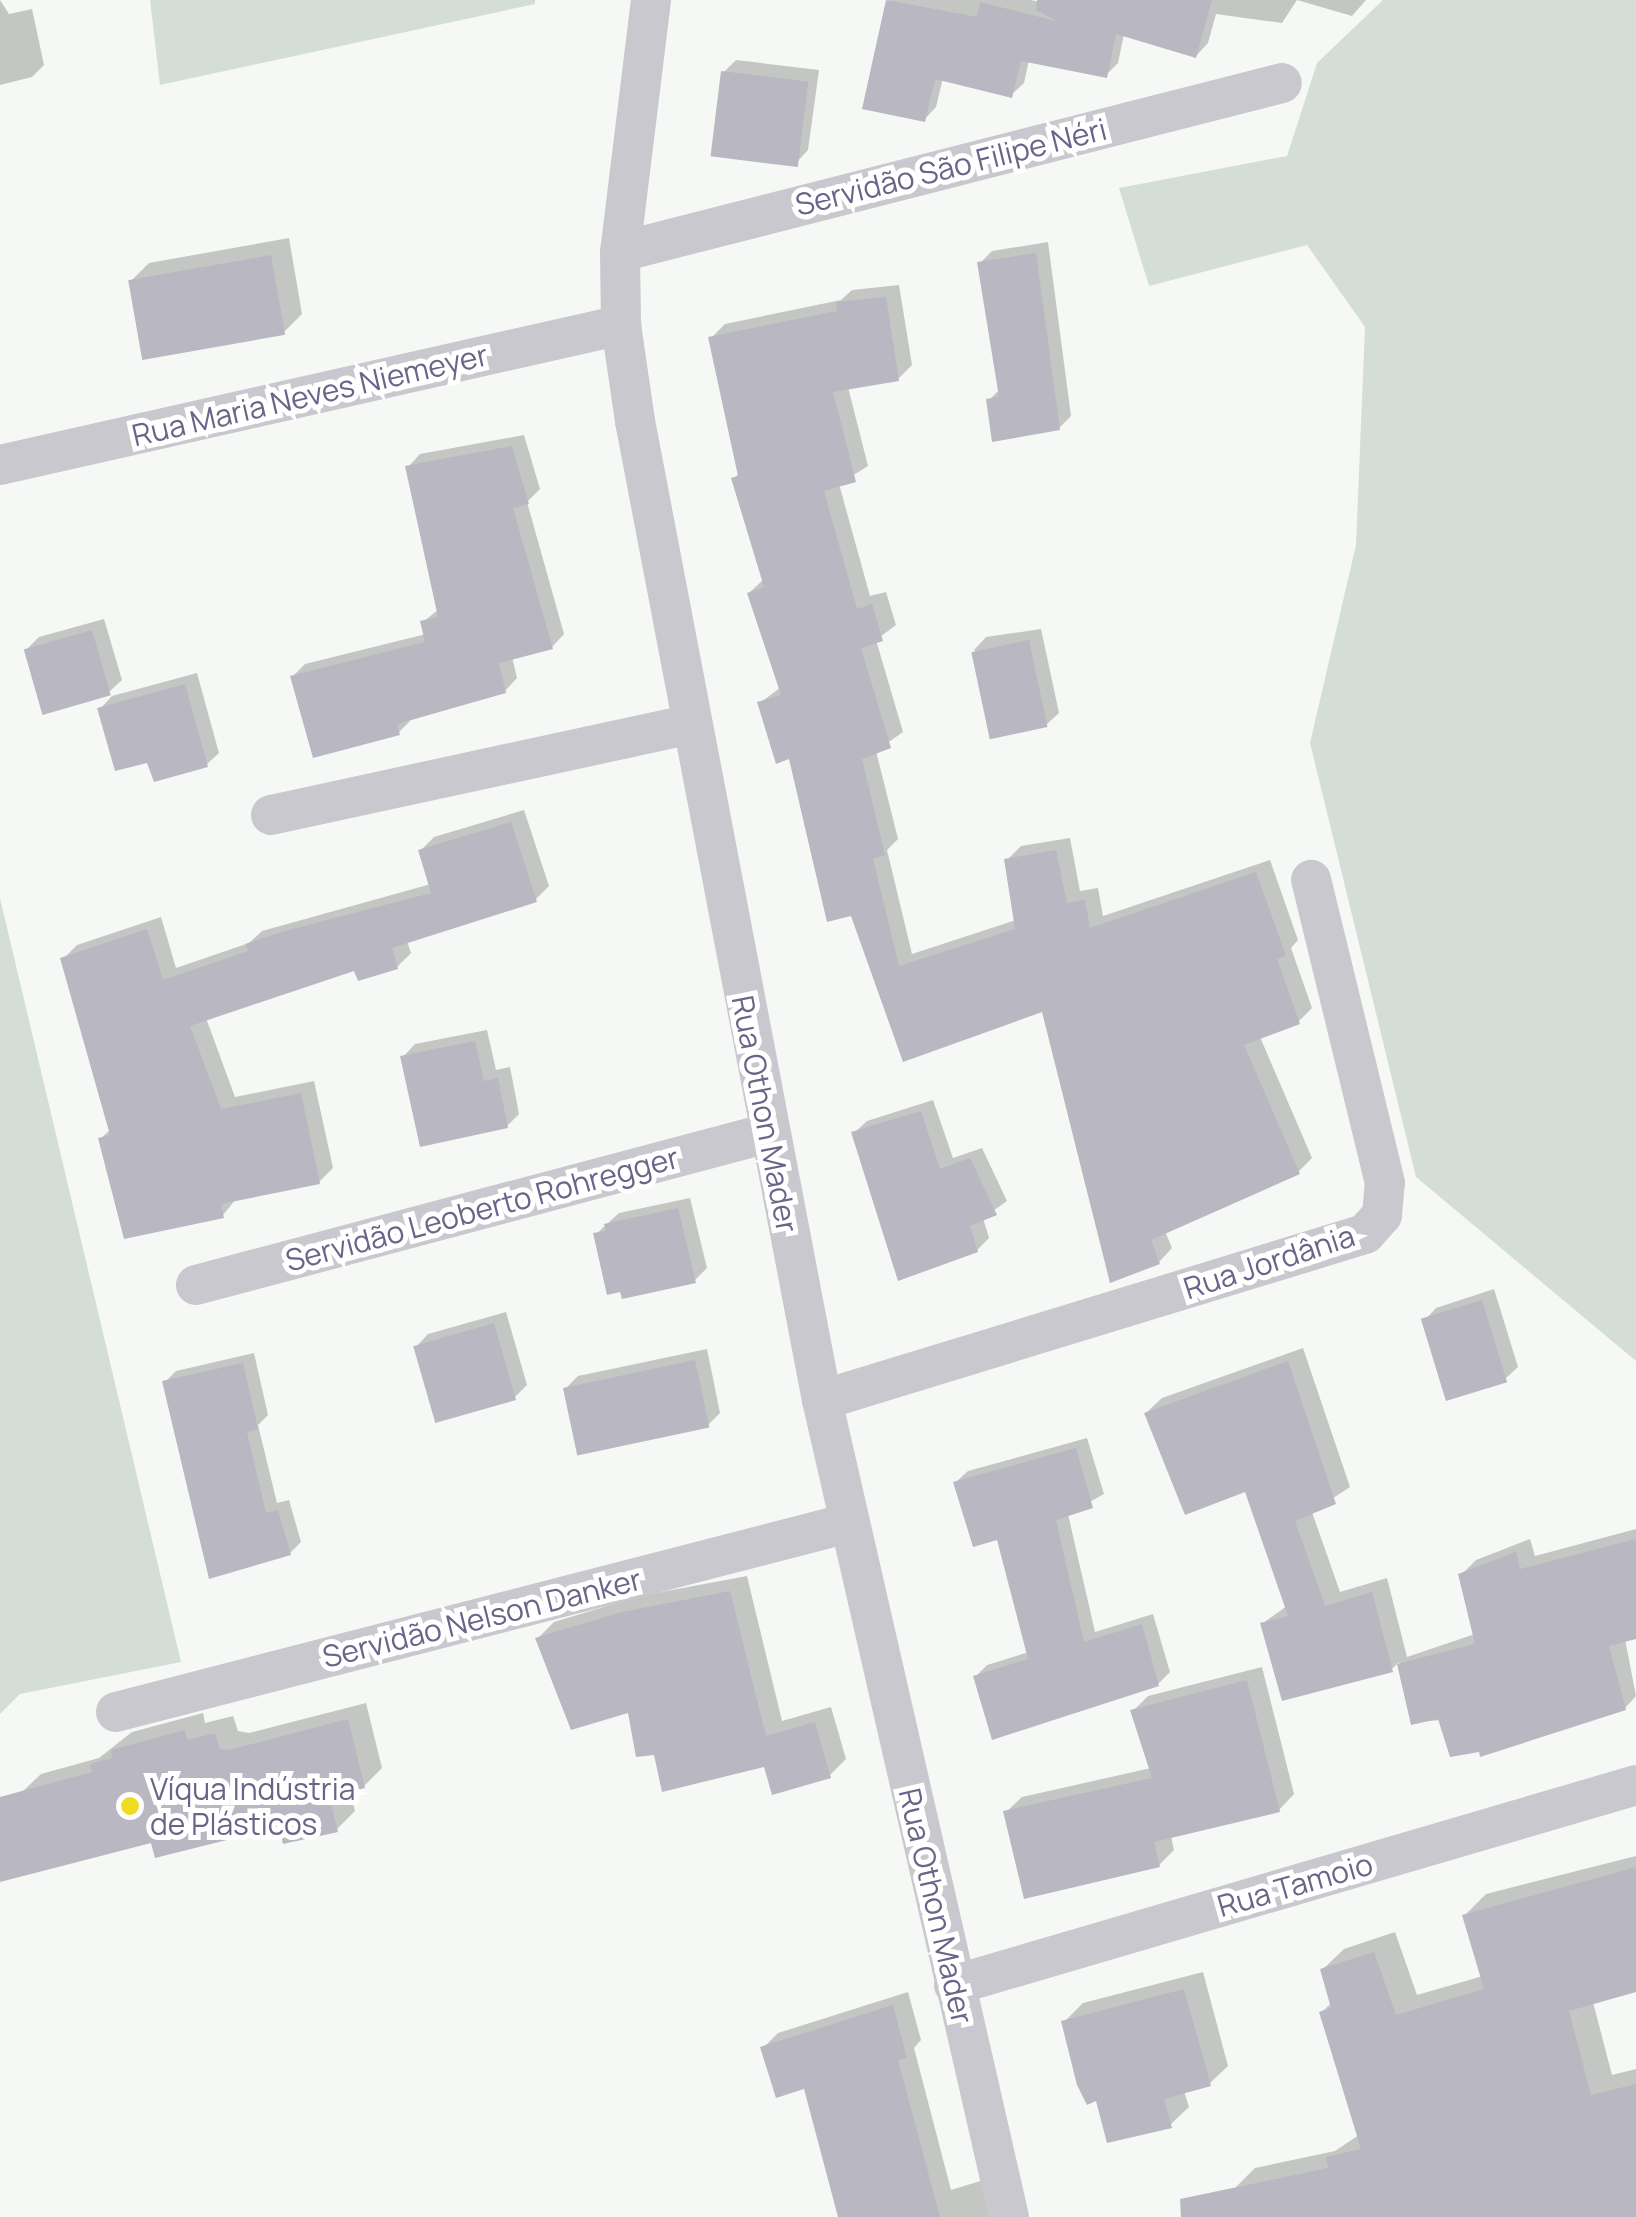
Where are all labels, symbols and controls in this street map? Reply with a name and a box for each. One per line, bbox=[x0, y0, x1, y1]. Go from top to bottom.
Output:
street label: Servidão São Filipe Néri bbox=[792, 111, 1110, 223]
street label: Rua Maria Neves Niemeyer bbox=[129, 337, 491, 453]
street label: Rua Othon Mader bbox=[724, 993, 806, 1235]
street label: Servidão Leoberto Rohregger bbox=[281, 1139, 683, 1279]
street label: Rua Jordânia bbox=[1179, 1217, 1359, 1307]
street label: Servidão Nelson Danker bbox=[319, 1561, 645, 1675]
place label: Víqua Indústria de Plásticos bbox=[150, 1771, 355, 1842]
street label: Rua Othon Mader bbox=[891, 1785, 981, 2027]
marker: Víqua Indústria de Plásticos bbox=[119, 1795, 141, 1817]
street label: Rua Tamoio bbox=[1213, 1846, 1377, 1924]

